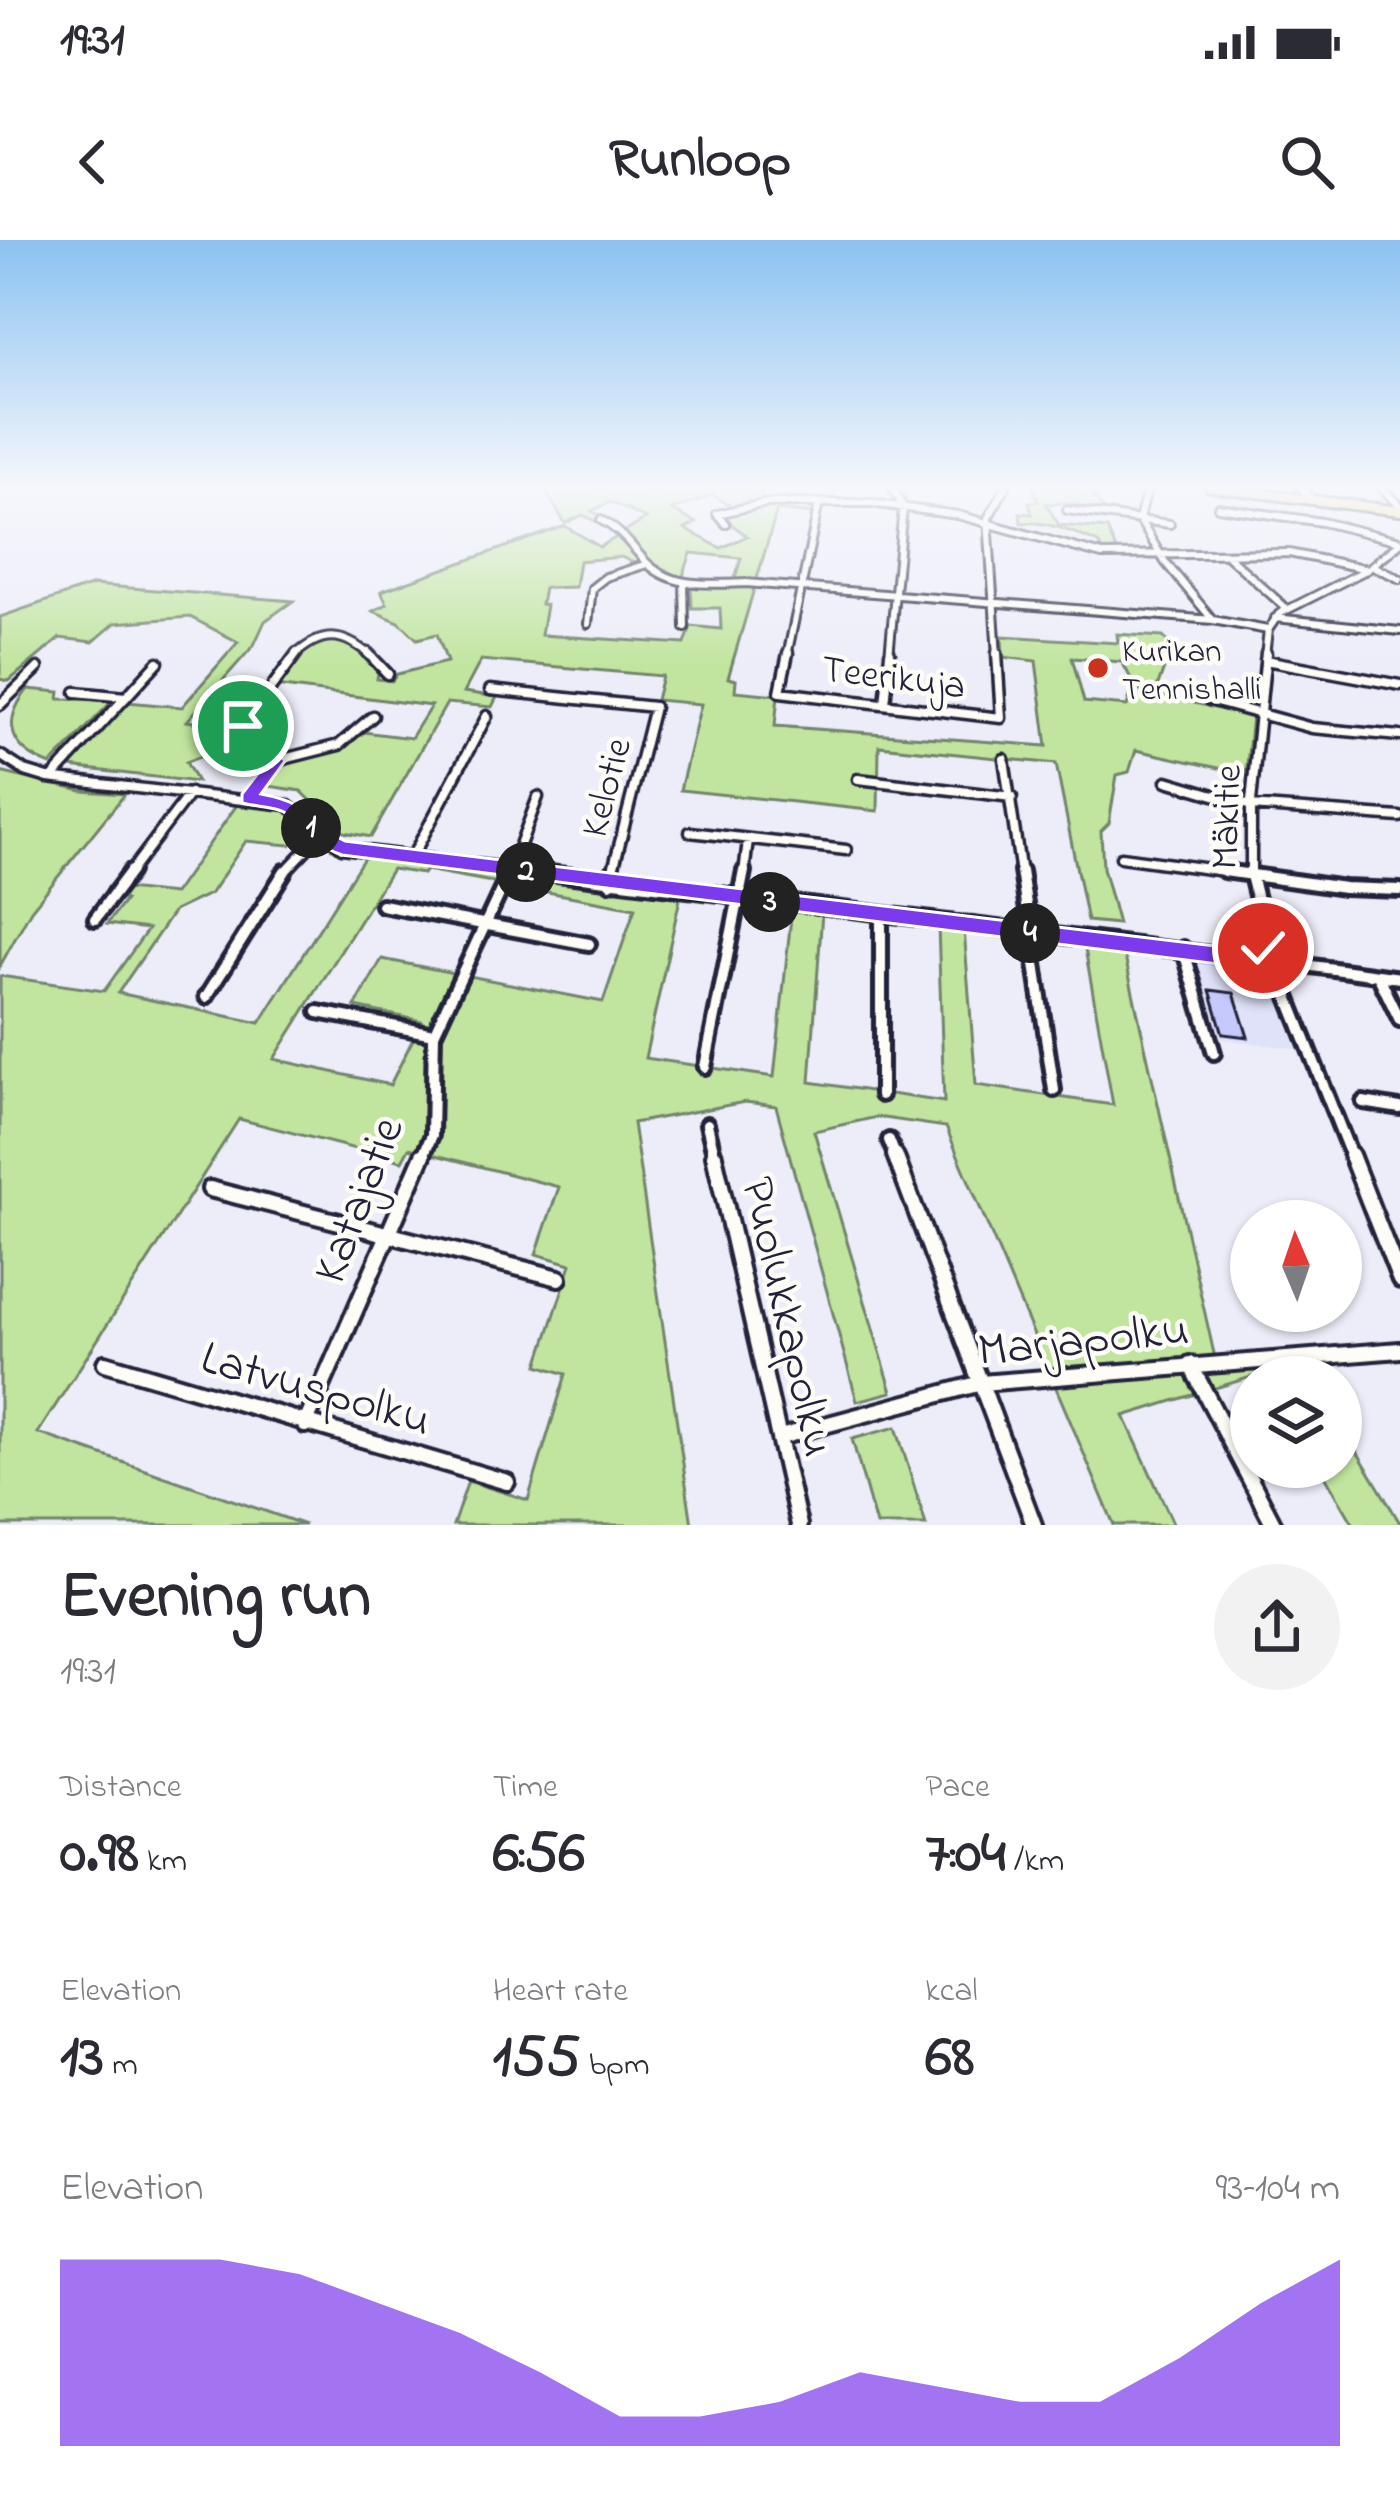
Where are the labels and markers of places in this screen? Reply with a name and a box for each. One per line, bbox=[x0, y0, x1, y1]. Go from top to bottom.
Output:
place label: Kurikan Tennishalli bbox=[1122, 629, 1262, 715]
marker: Kurikan Tennishalli bbox=[1085, 655, 1111, 681]
pin bbox=[192, 675, 294, 777]
pin: 1 bbox=[281, 798, 341, 858]
pin: 2 bbox=[496, 842, 556, 902]
pin: 3 bbox=[740, 872, 800, 932]
pin bbox=[1212, 897, 1314, 999]
pin: 4 bbox=[1000, 903, 1060, 963]

